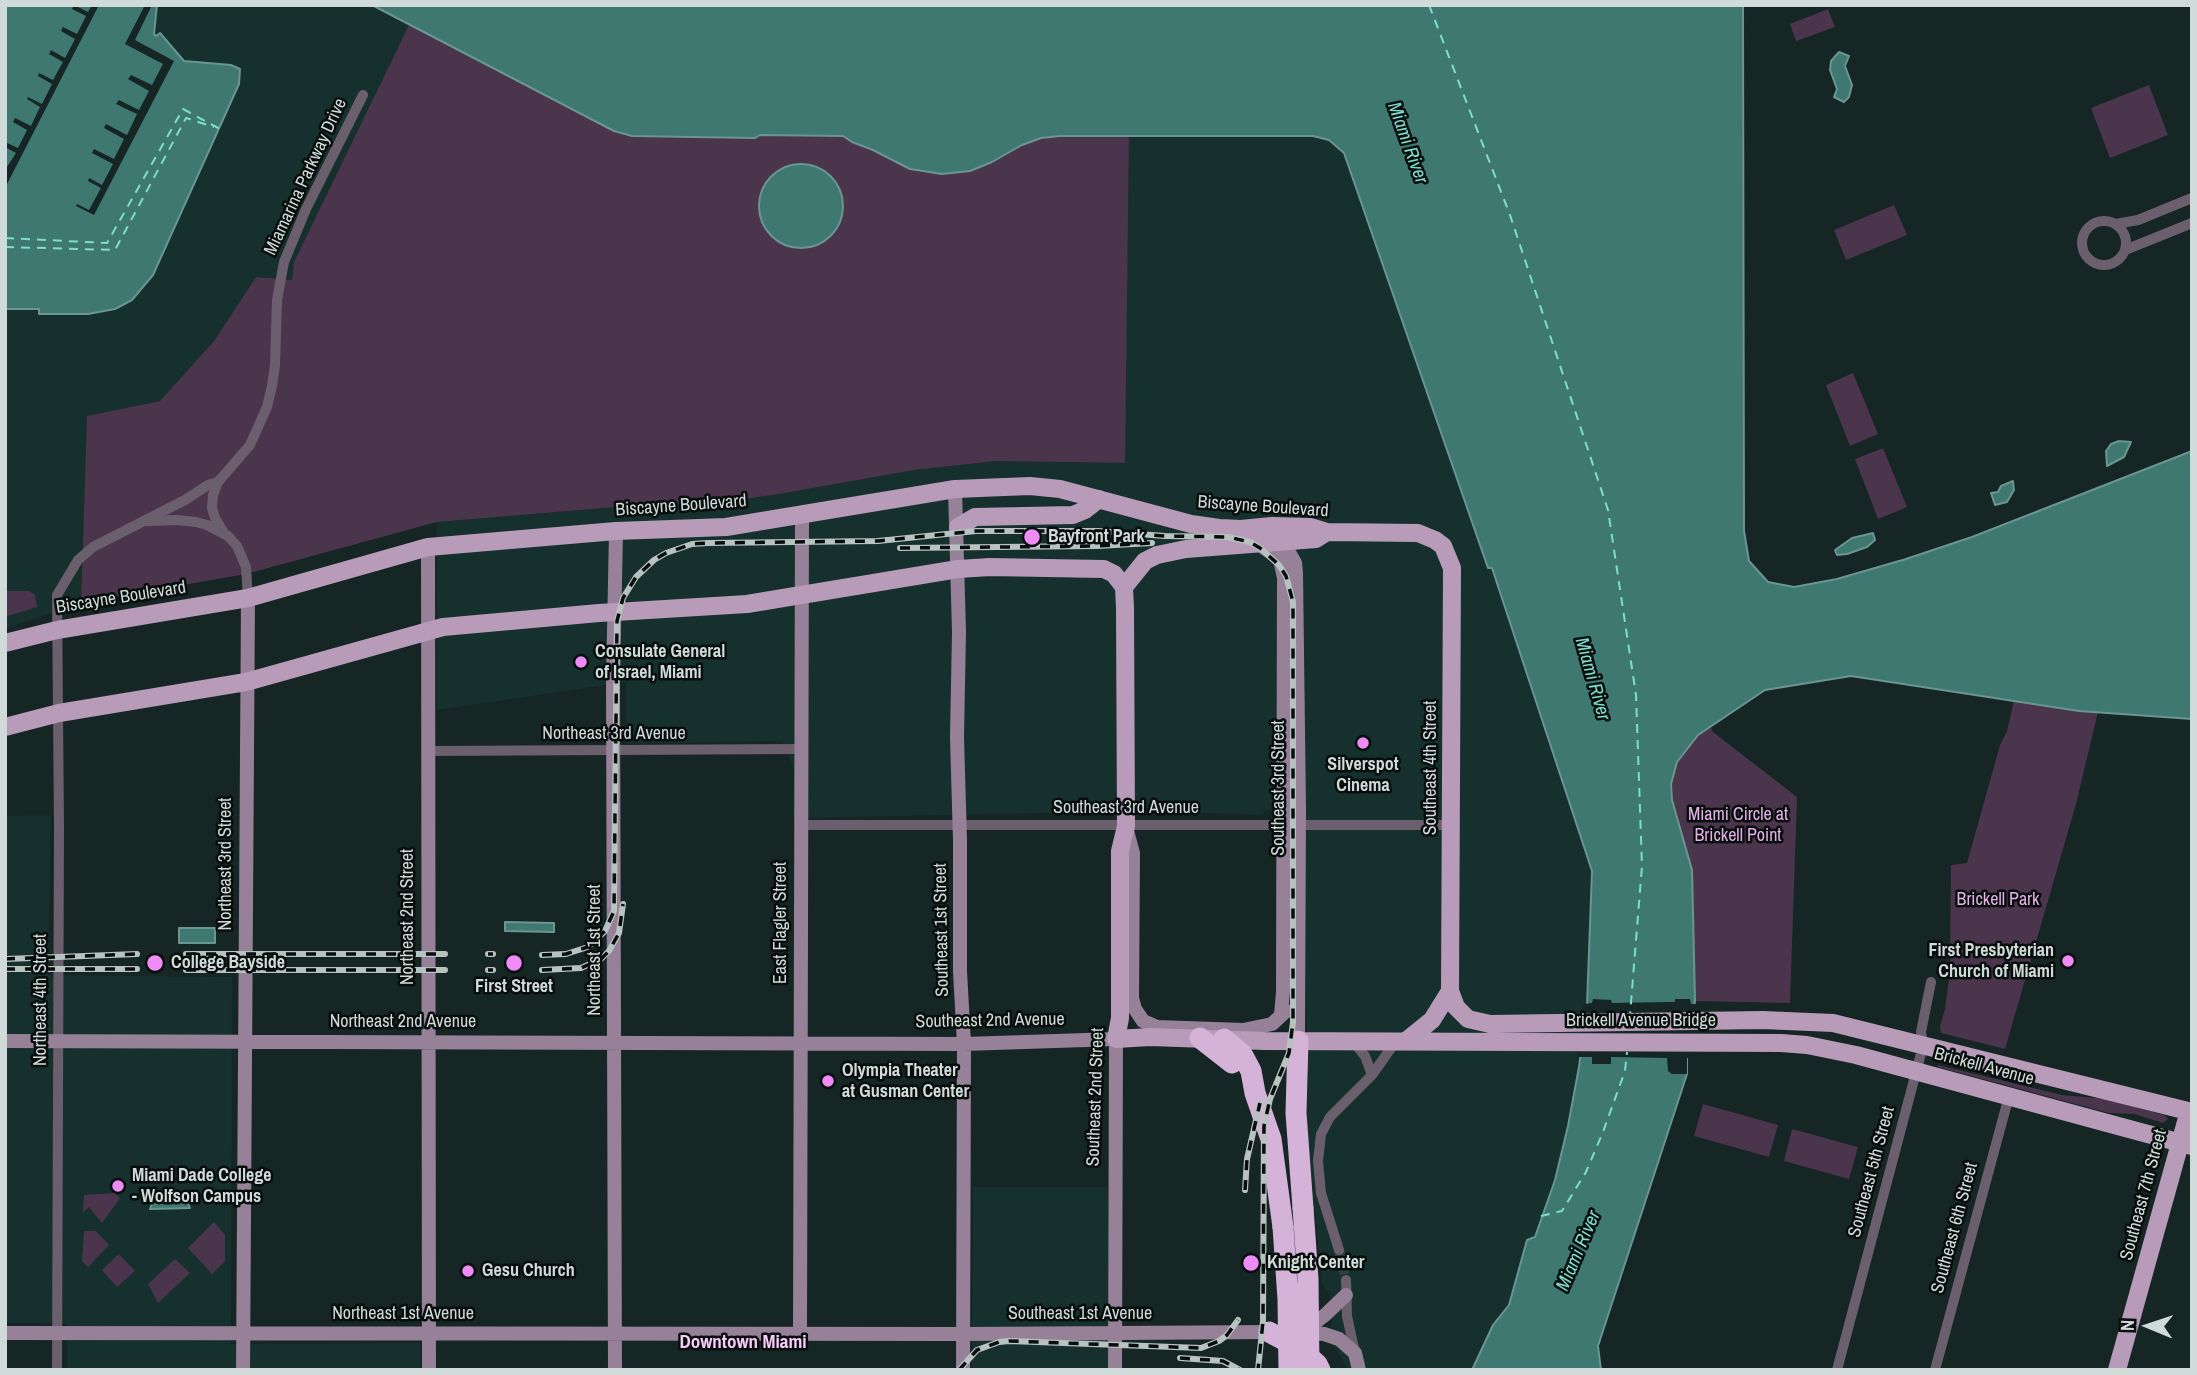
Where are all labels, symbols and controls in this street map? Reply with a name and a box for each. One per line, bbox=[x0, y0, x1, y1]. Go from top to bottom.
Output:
street label: Miamarina Parkway Drive bbox=[260, 95, 352, 259]
water label: Miami River bbox=[1382, 99, 1432, 187]
street label: Biscayne Boulevard bbox=[615, 491, 747, 521]
street label: Biscayne Boulevard bbox=[1197, 492, 1329, 522]
place label: Bayfront Park bbox=[1048, 526, 1145, 548]
marker: Bayfront Park bbox=[1022, 527, 1042, 547]
street label: Biscayne Boulevard bbox=[54, 577, 188, 619]
water label: Miami River bbox=[1569, 635, 1615, 723]
place label: Consulate General of Israel, Miami bbox=[595, 641, 725, 684]
marker: Consulate General of Israel, Miami bbox=[573, 654, 589, 670]
street label: Southeast 4th Street bbox=[1420, 701, 1442, 835]
street label: Southeast 3rd Street bbox=[1268, 720, 1290, 856]
street label: Northeast 3rd Avenue bbox=[542, 723, 686, 745]
marker: Silverspot Cinema bbox=[1355, 735, 1371, 751]
place label: Silverspot Cinema bbox=[1327, 754, 1399, 796]
street label: Southeast 3rd Avenue bbox=[1053, 797, 1199, 819]
street label: Northeast 3rd Street bbox=[215, 798, 237, 930]
park label: Miami Circle at Brickell Point bbox=[1688, 804, 1788, 846]
street label: Northeast 2nd Street bbox=[397, 849, 419, 985]
street label: East Flagler Street bbox=[770, 862, 792, 984]
street label: Southeast 1st Street bbox=[930, 863, 954, 997]
street label: Northeast 1st Street bbox=[584, 884, 606, 1016]
park label: Brickell Park bbox=[1957, 889, 2039, 911]
street label: Northeast 4th Street bbox=[30, 934, 52, 1066]
place label: First Presbyterian Church of Miami bbox=[1928, 940, 2054, 982]
place label: College Bayside bbox=[171, 952, 285, 974]
marker: College Bayside bbox=[145, 953, 165, 973]
marker: First Street bbox=[504, 953, 524, 973]
marker: First Presbyterian Church of Miami bbox=[2060, 953, 2076, 969]
place label: First Street bbox=[475, 976, 553, 998]
street label: Southeast 2nd Avenue bbox=[915, 1009, 1065, 1033]
street label: Brickell Avenue Bridge bbox=[1566, 1010, 1716, 1032]
street label: Northeast 2nd Avenue bbox=[330, 1011, 476, 1033]
street label: Southeast 2nd Street bbox=[1083, 1027, 1109, 1167]
street label: Brickell Avenue bbox=[1932, 1043, 2036, 1091]
place label: Olympia Theater at Gusman Center bbox=[842, 1060, 969, 1102]
marker: Olympia Theater at Gusman Center bbox=[820, 1073, 836, 1089]
street label: Southeast 5th Street bbox=[1844, 1104, 1900, 1240]
street label: Southeast 7th Street bbox=[2116, 1127, 2172, 1263]
street label: Southeast 6th Street bbox=[1927, 1160, 1983, 1296]
place label: Miami Dade College - Wolfson Campus bbox=[132, 1165, 271, 1208]
marker: Miami Dade College - Wolfson Campus bbox=[110, 1178, 126, 1194]
water label: Miami River bbox=[1552, 1208, 1606, 1294]
place label: Knight Center bbox=[1267, 1252, 1365, 1274]
marker: Knight Center bbox=[1241, 1253, 1261, 1273]
place label: Gesu Church bbox=[482, 1260, 575, 1282]
marker: Gesu Church bbox=[460, 1263, 476, 1279]
north arrow bbox=[2113, 1291, 2183, 1361]
street label: Northeast 1st Avenue bbox=[332, 1303, 474, 1325]
street label: Southeast 1st Avenue bbox=[1008, 1303, 1152, 1325]
text: N bbox=[2114, 1319, 2140, 1331]
district label: Downtown Miami bbox=[679, 1332, 807, 1354]

